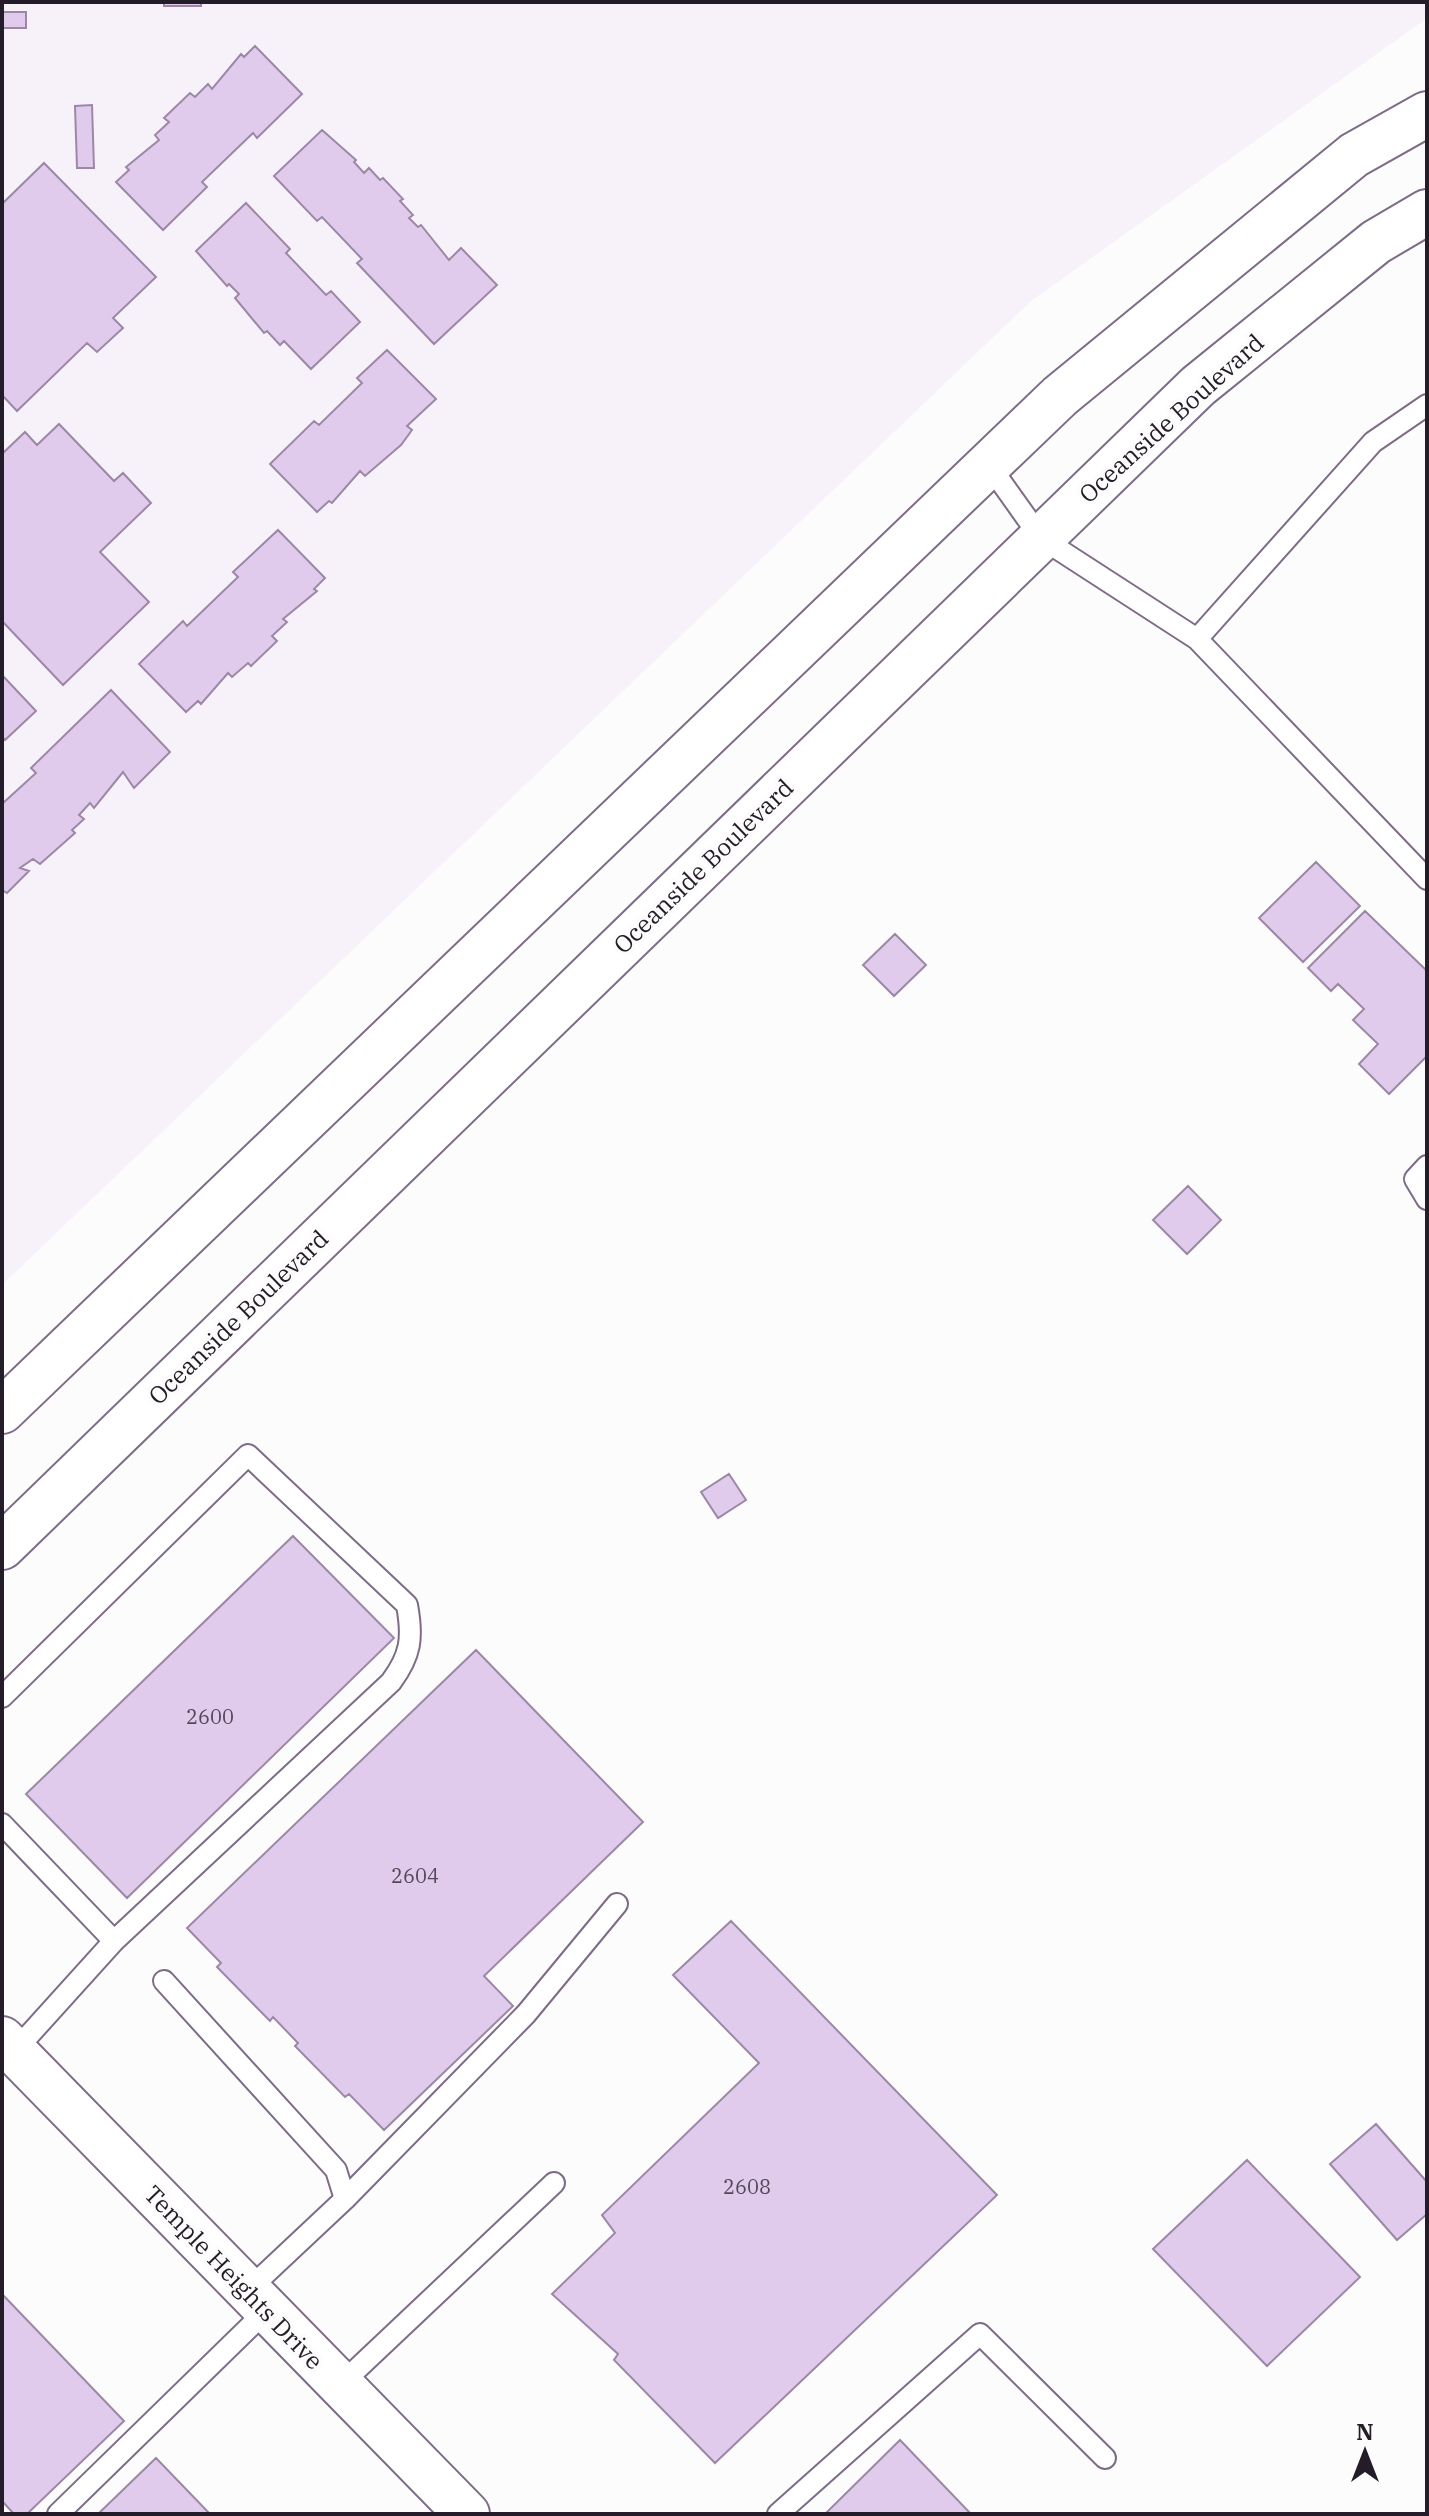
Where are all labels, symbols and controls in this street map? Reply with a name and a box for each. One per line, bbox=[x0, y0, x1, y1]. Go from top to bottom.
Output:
street label: Oceanside Boulevard bbox=[1072, 326, 1270, 510]
street label: Oceanside Boulevard bbox=[606, 772, 800, 960]
street label: Oceanside Boulevard bbox=[141, 1223, 335, 1411]
house number: 2600 bbox=[186, 1703, 234, 1730]
house number: 2604 bbox=[391, 1862, 439, 1889]
house number: 2608 bbox=[723, 2173, 771, 2200]
street label: Temple Heights Drive bbox=[138, 2178, 330, 2376]
north arrow bbox=[1325, 2412, 1405, 2492]
text: N bbox=[1356, 2417, 1374, 2446]

